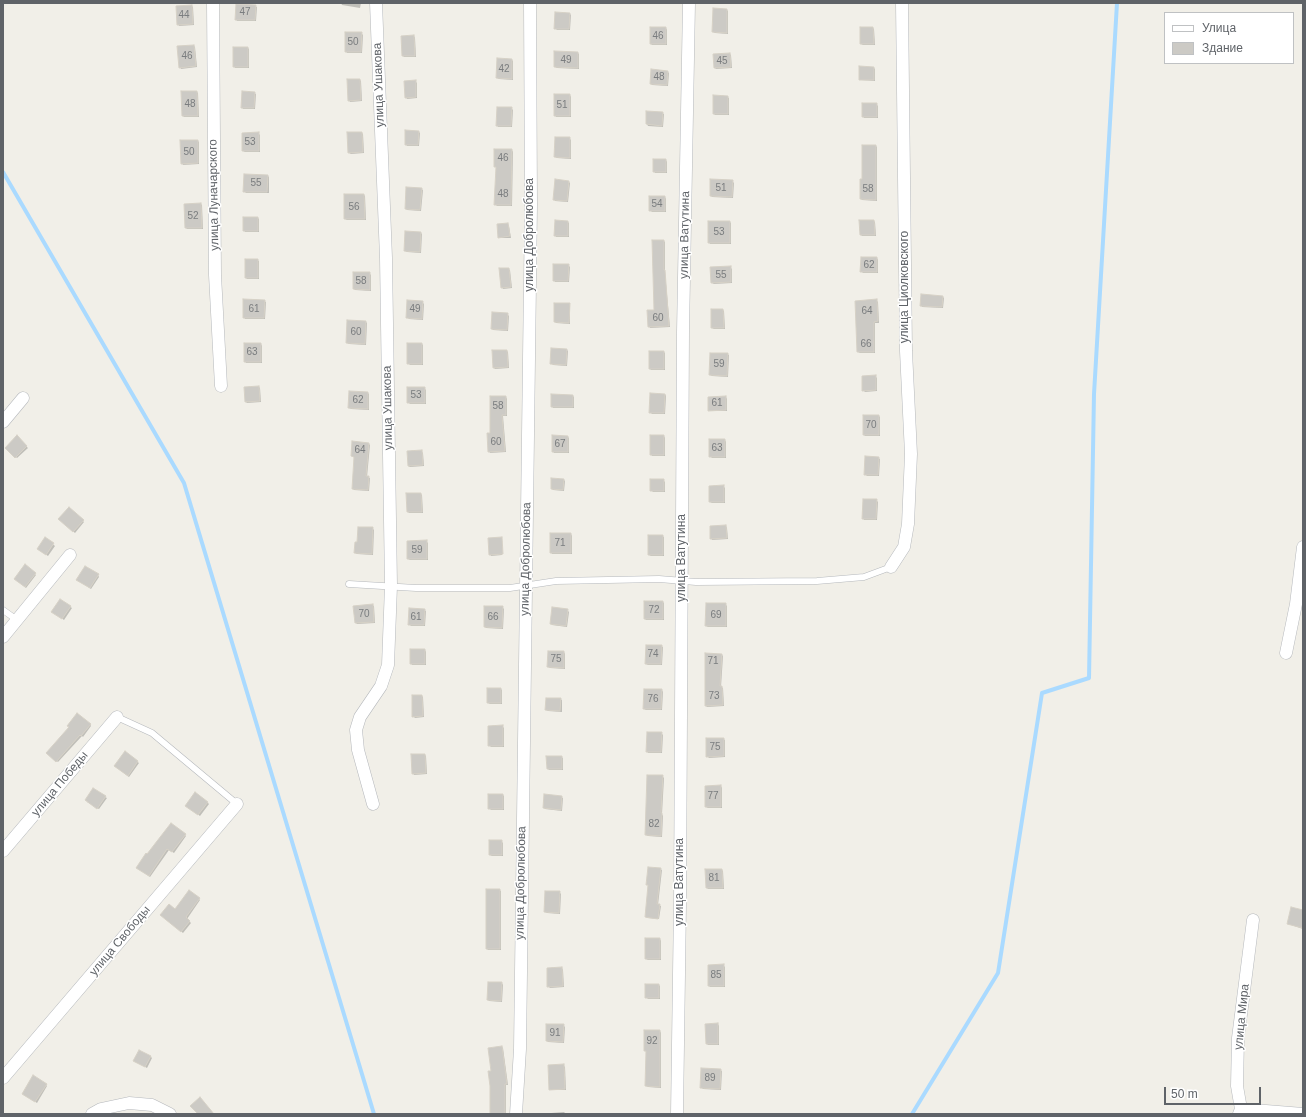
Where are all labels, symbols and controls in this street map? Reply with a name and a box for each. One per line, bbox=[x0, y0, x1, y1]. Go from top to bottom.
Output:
house number: 47 bbox=[239, 6, 251, 18]
house number: 44 bbox=[178, 9, 190, 21]
legend bbox=[1164, 12, 1294, 64]
text: Улица bbox=[1202, 21, 1236, 35]
house number: 46 bbox=[652, 30, 664, 42]
house number: 50 bbox=[347, 36, 359, 48]
text: Здание bbox=[1202, 41, 1243, 55]
street label: улица Ушакова bbox=[370, 42, 388, 128]
house number: 46 bbox=[181, 50, 193, 62]
house number: 49 bbox=[560, 54, 572, 66]
house number: 45 bbox=[716, 55, 728, 67]
house number: 42 bbox=[498, 63, 510, 75]
house number: 48 bbox=[653, 71, 665, 83]
house number: 48 bbox=[184, 98, 196, 110]
house number: 51 bbox=[556, 99, 568, 111]
house number: 53 bbox=[244, 136, 256, 148]
street label: улица Луначарского bbox=[206, 139, 222, 251]
house number: 50 bbox=[183, 146, 195, 158]
house number: 46 bbox=[497, 152, 509, 164]
house number: 55 bbox=[250, 177, 262, 189]
street label: улица Добролюбова bbox=[523, 178, 537, 292]
house number: 51 bbox=[715, 182, 727, 194]
house number: 58 bbox=[862, 183, 874, 195]
house number: 48 bbox=[497, 188, 509, 200]
street label: улица Ватутина bbox=[677, 191, 693, 279]
house number: 54 bbox=[651, 198, 663, 210]
house number: 56 bbox=[348, 201, 360, 213]
house number: 52 bbox=[187, 210, 199, 222]
house number: 53 bbox=[713, 226, 725, 238]
street label: улица Циолковского bbox=[898, 231, 912, 343]
house number: 62 bbox=[863, 259, 875, 271]
house number: 55 bbox=[715, 269, 727, 281]
house number: 58 bbox=[355, 275, 367, 287]
house number: 61 bbox=[248, 303, 260, 315]
house number: 49 bbox=[409, 303, 421, 315]
house number: 64 bbox=[861, 305, 873, 317]
house number: 60 bbox=[652, 312, 664, 324]
house number: 60 bbox=[350, 326, 362, 338]
house number: 66 bbox=[860, 338, 872, 350]
house number: 63 bbox=[246, 346, 258, 358]
house number: 59 bbox=[713, 358, 725, 370]
street label: улица Ушакова bbox=[380, 366, 396, 450]
house number: 53 bbox=[410, 389, 422, 401]
house number: 62 bbox=[352, 394, 364, 406]
house number: 61 bbox=[711, 397, 723, 409]
house number: 58 bbox=[492, 400, 504, 412]
house number: 70 bbox=[865, 419, 877, 431]
house number: 60 bbox=[490, 436, 502, 448]
house number: 67 bbox=[554, 438, 566, 450]
house number: 63 bbox=[711, 442, 723, 454]
house number: 64 bbox=[354, 444, 366, 456]
street label: улица Добролюбова bbox=[518, 502, 534, 616]
street label: улица Ватутина bbox=[675, 514, 689, 602]
house number: 71 bbox=[554, 537, 566, 549]
house number: 59 bbox=[411, 544, 423, 556]
house number: 72 bbox=[648, 604, 660, 616]
house number: 70 bbox=[358, 608, 370, 620]
house number: 69 bbox=[710, 609, 722, 621]
house number: 61 bbox=[410, 611, 422, 623]
house number: 66 bbox=[487, 611, 499, 623]
house number: 74 bbox=[647, 648, 659, 660]
house number: 75 bbox=[550, 653, 562, 665]
house number: 71 bbox=[707, 655, 719, 667]
house number: 73 bbox=[708, 690, 720, 702]
house number: 76 bbox=[647, 693, 659, 705]
house number: 75 bbox=[709, 741, 721, 753]
street label: улица Победы bbox=[29, 749, 91, 819]
house number: 77 bbox=[707, 790, 719, 802]
house number: 82 bbox=[648, 818, 660, 830]
street label: улица Добролюбова bbox=[513, 826, 529, 940]
street label: улица Ватутина bbox=[673, 838, 687, 926]
house number: 81 bbox=[708, 872, 720, 884]
street label: улица Свободы bbox=[87, 903, 153, 979]
house number: 85 bbox=[710, 969, 722, 981]
street label: улица Мира bbox=[1231, 983, 1253, 1051]
house number: 91 bbox=[549, 1027, 561, 1039]
house number: 92 bbox=[646, 1035, 658, 1047]
house number: 89 bbox=[704, 1072, 716, 1084]
scale bar bbox=[1166, 1079, 1263, 1105]
text: 50 m bbox=[1171, 1087, 1198, 1101]

